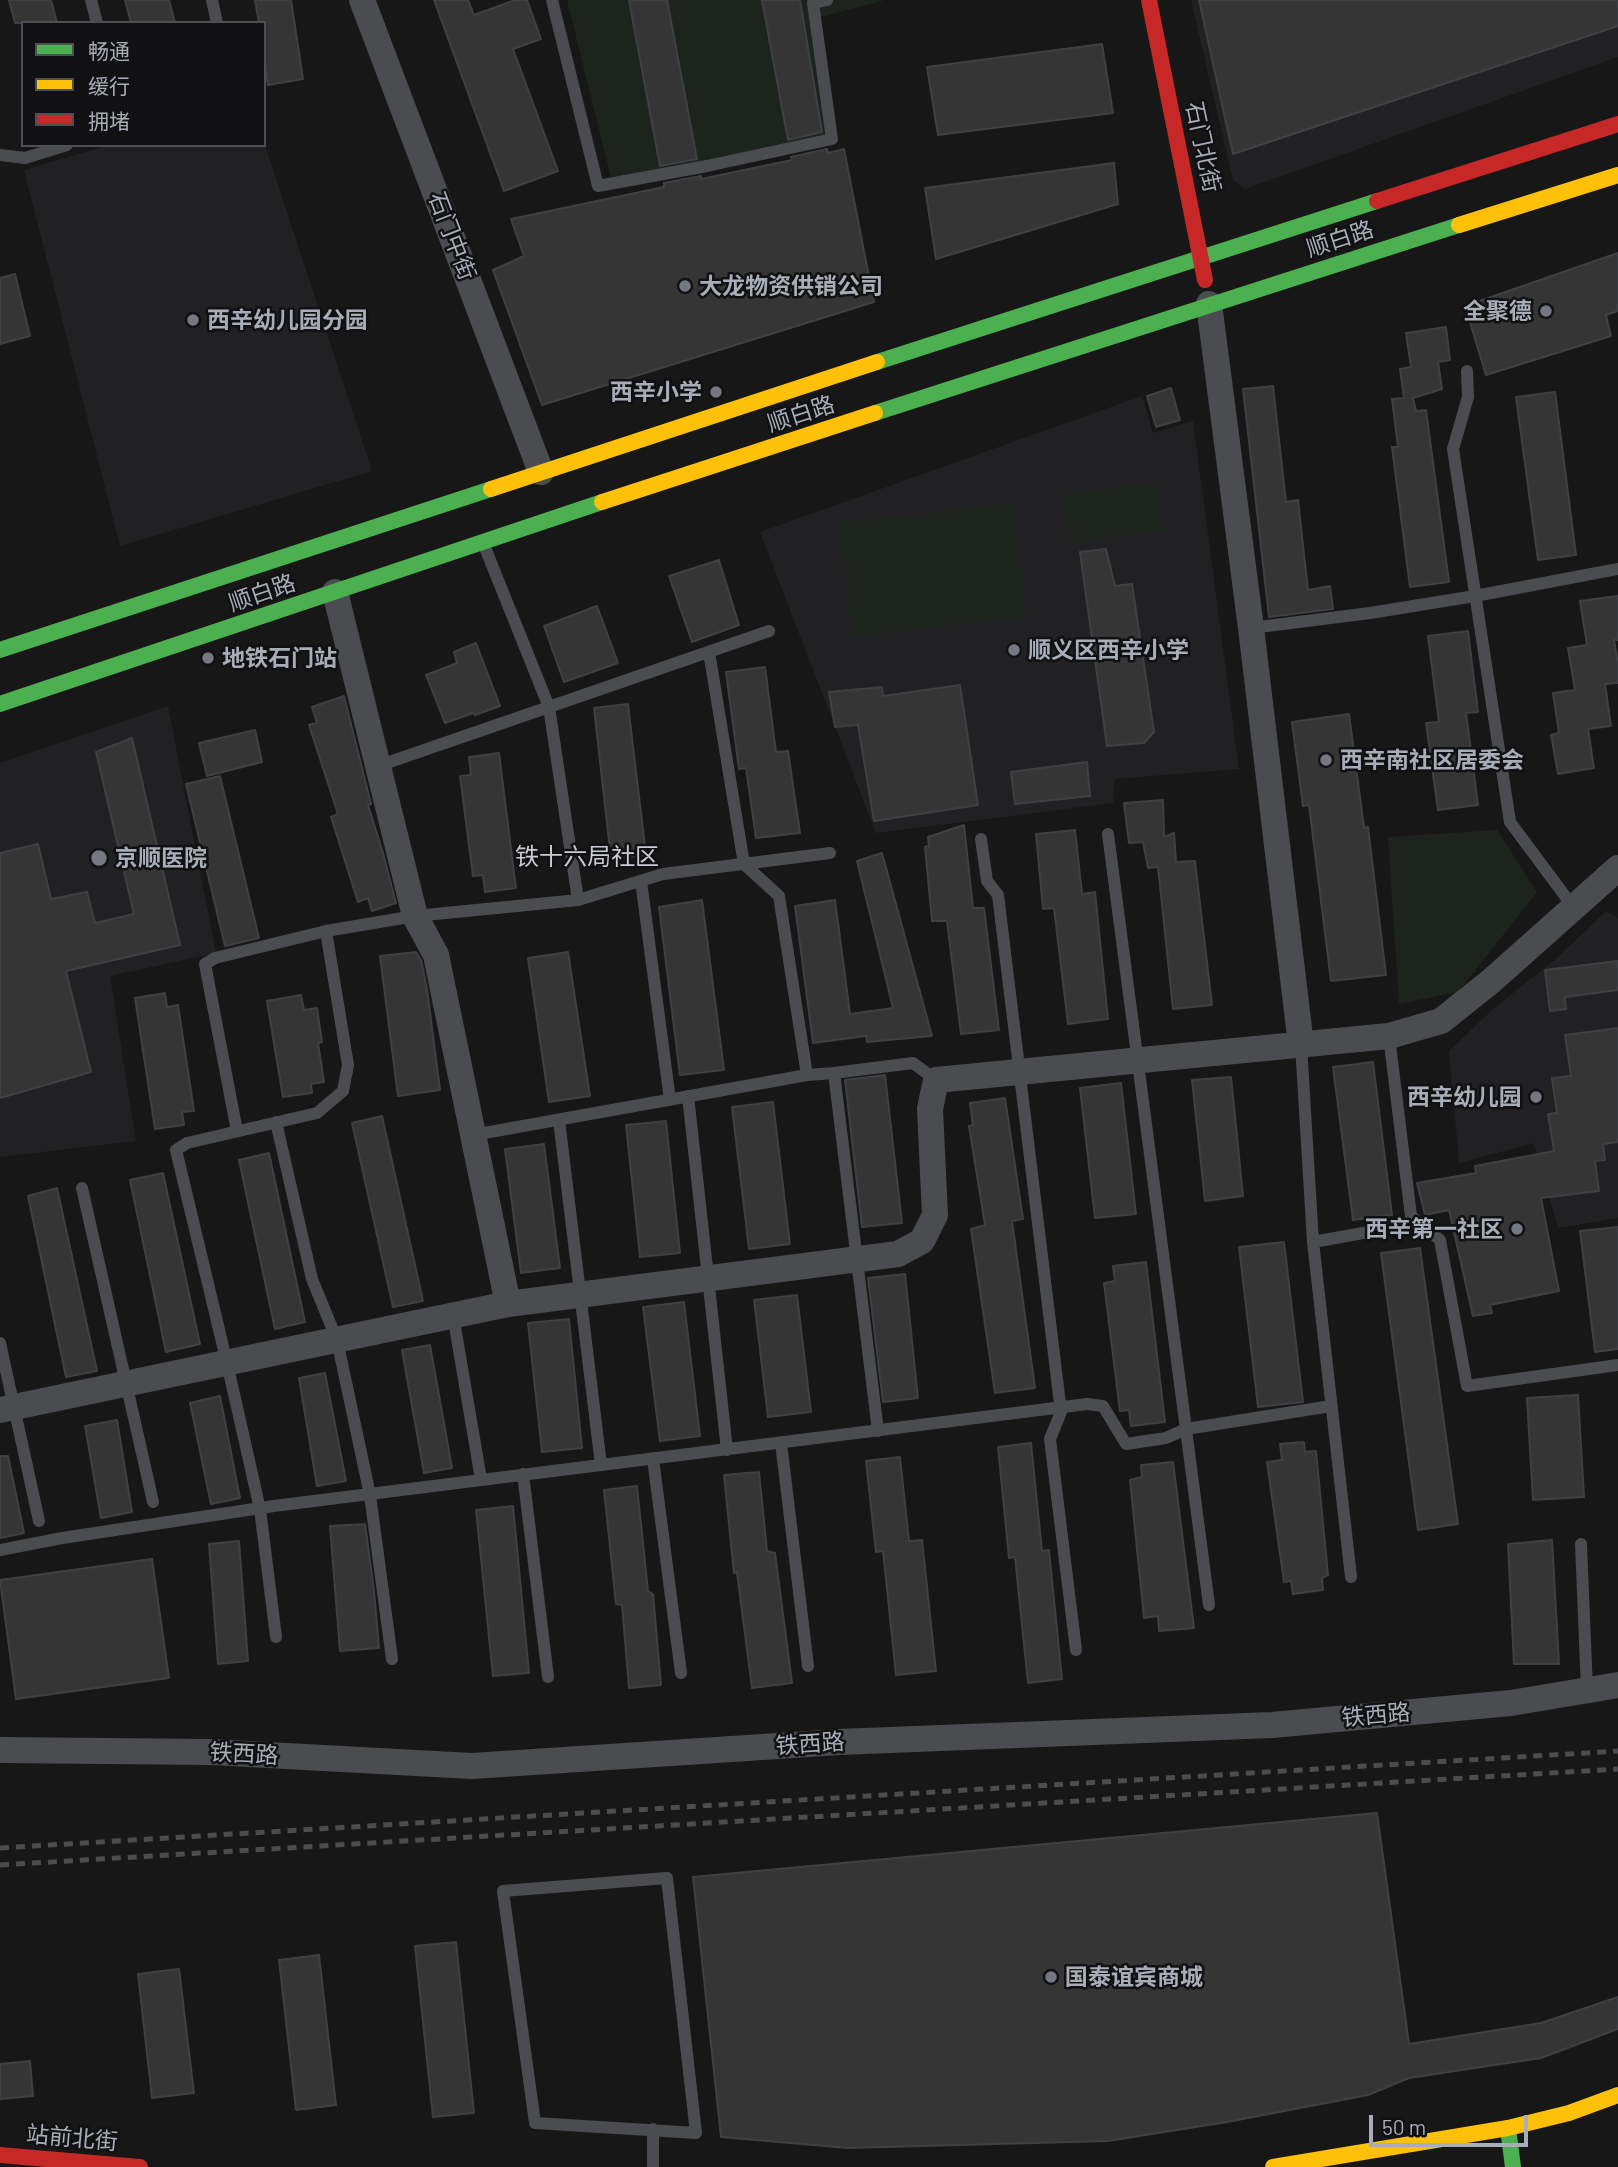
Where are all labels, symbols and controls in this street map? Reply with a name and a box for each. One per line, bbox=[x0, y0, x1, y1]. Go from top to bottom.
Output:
legend bbox=[21, 21, 266, 147]
text: 畅通 bbox=[88, 38, 130, 63]
text: 缓行 bbox=[88, 73, 130, 98]
street label: 石门北街 bbox=[1180, 99, 1226, 195]
text: 拥堵 bbox=[88, 108, 130, 133]
street label: 石门中街 bbox=[423, 188, 481, 284]
street label: 顺白路 bbox=[1303, 215, 1377, 263]
place label: 大龙物资供销公司 bbox=[699, 272, 883, 300]
marker: 大龙物资供销公司 bbox=[677, 278, 693, 294]
place label: 全聚德 bbox=[1463, 297, 1532, 325]
marker: 全聚德 bbox=[1538, 303, 1554, 319]
place label: 西辛幼儿园分园 bbox=[207, 306, 368, 334]
marker: 西辛幼儿园分园 bbox=[185, 312, 201, 328]
place label: 西辛小学 bbox=[610, 378, 702, 406]
marker: 西辛小学 bbox=[708, 384, 724, 400]
street label: 顺白路 bbox=[764, 390, 838, 438]
street label: 顺白路 bbox=[225, 569, 299, 617]
place label: 顺义区西辛小学 bbox=[1028, 636, 1189, 664]
marker: 顺义区西辛小学 bbox=[1006, 642, 1022, 658]
place label: 地铁石门站 bbox=[222, 644, 337, 672]
marker: 地铁石门站 bbox=[200, 650, 216, 666]
place label: 西辛南社区居委会 bbox=[1340, 746, 1524, 774]
marker: 西辛南社区居委会 bbox=[1318, 752, 1334, 768]
district label: 铁十六局社区 bbox=[515, 843, 659, 871]
place label: 京顺医院 bbox=[115, 844, 207, 872]
marker: 京顺医院 bbox=[89, 848, 109, 868]
place label: 西辛幼儿园 bbox=[1407, 1083, 1522, 1111]
marker: 西辛幼儿园 bbox=[1528, 1089, 1544, 1105]
place label: 西辛第一社区 bbox=[1365, 1215, 1503, 1243]
marker: 西辛第一社区 bbox=[1509, 1221, 1525, 1237]
street label: 铁西路 bbox=[1340, 1698, 1412, 1732]
street label: 铁西路 bbox=[775, 1728, 845, 1760]
street label: 铁西路 bbox=[209, 1738, 279, 1770]
place label: 国泰谊宾商城 bbox=[1065, 1963, 1203, 1991]
marker: 国泰谊宾商城 bbox=[1043, 1969, 1059, 1985]
scale bar bbox=[1373, 2100, 1532, 2144]
text: 50 m bbox=[1382, 2114, 1426, 2139]
street label: 站前北街 bbox=[25, 2120, 119, 2156]

